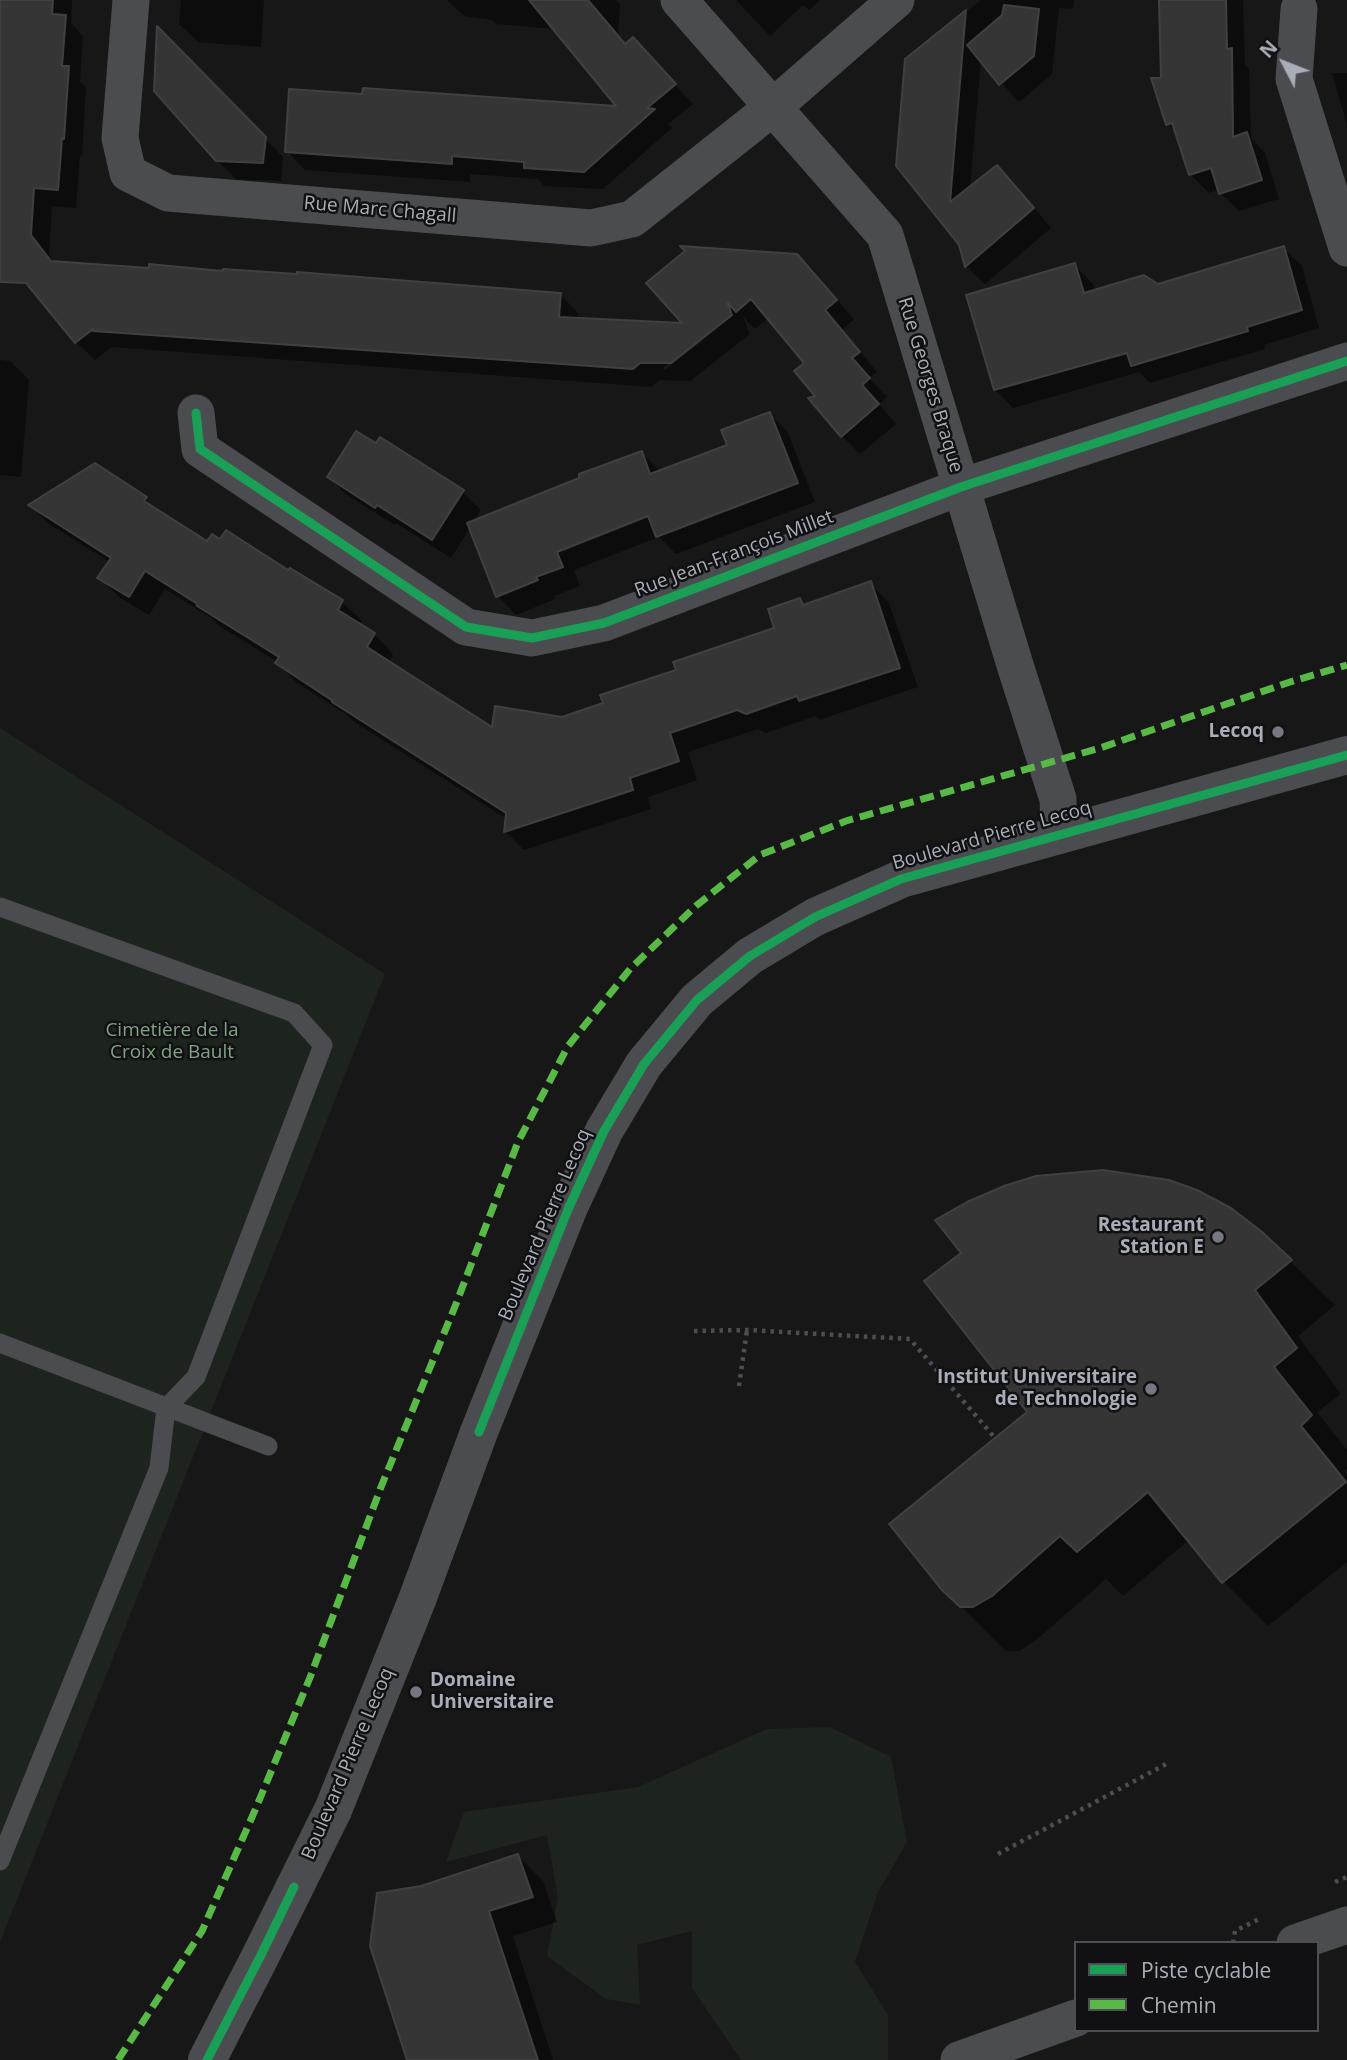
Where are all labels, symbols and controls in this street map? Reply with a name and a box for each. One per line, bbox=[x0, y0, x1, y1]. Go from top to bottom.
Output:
north arrow bbox=[1249, 28, 1319, 98]
text: N bbox=[1254, 35, 1283, 63]
street label: Rue Marc Chagall bbox=[303, 192, 457, 228]
street label: Rue Georges Braque bbox=[892, 295, 968, 475]
street label: Rue Jean-François Millet bbox=[631, 506, 837, 602]
place label: Lecoq bbox=[1208, 721, 1264, 743]
marker: Lecoq bbox=[1270, 724, 1286, 740]
street label: Boulevard Pierre Lecoq bbox=[890, 797, 1094, 875]
park label: Cimetière de la Croix de Bault bbox=[105, 1020, 239, 1064]
street label: Boulevard Pierre Lecoq bbox=[494, 1126, 596, 1324]
place label: Restaurant Station E bbox=[1098, 1215, 1204, 1259]
marker: Restaurant Station E bbox=[1210, 1229, 1226, 1245]
place label: Institut Universitaire de Technologie bbox=[937, 1367, 1137, 1411]
marker: Institut Universitaire de Technologie bbox=[1143, 1381, 1159, 1397]
street label: Boulevard Pierre Lecoq bbox=[297, 1665, 399, 1863]
place label: Domaine Universitaire bbox=[430, 1670, 554, 1714]
marker: Domaine Universitaire bbox=[408, 1684, 424, 1700]
legend bbox=[1074, 1941, 1319, 2032]
text: Piste cyclable bbox=[1141, 1956, 1271, 1984]
text: Chemin bbox=[1141, 1991, 1217, 2019]

